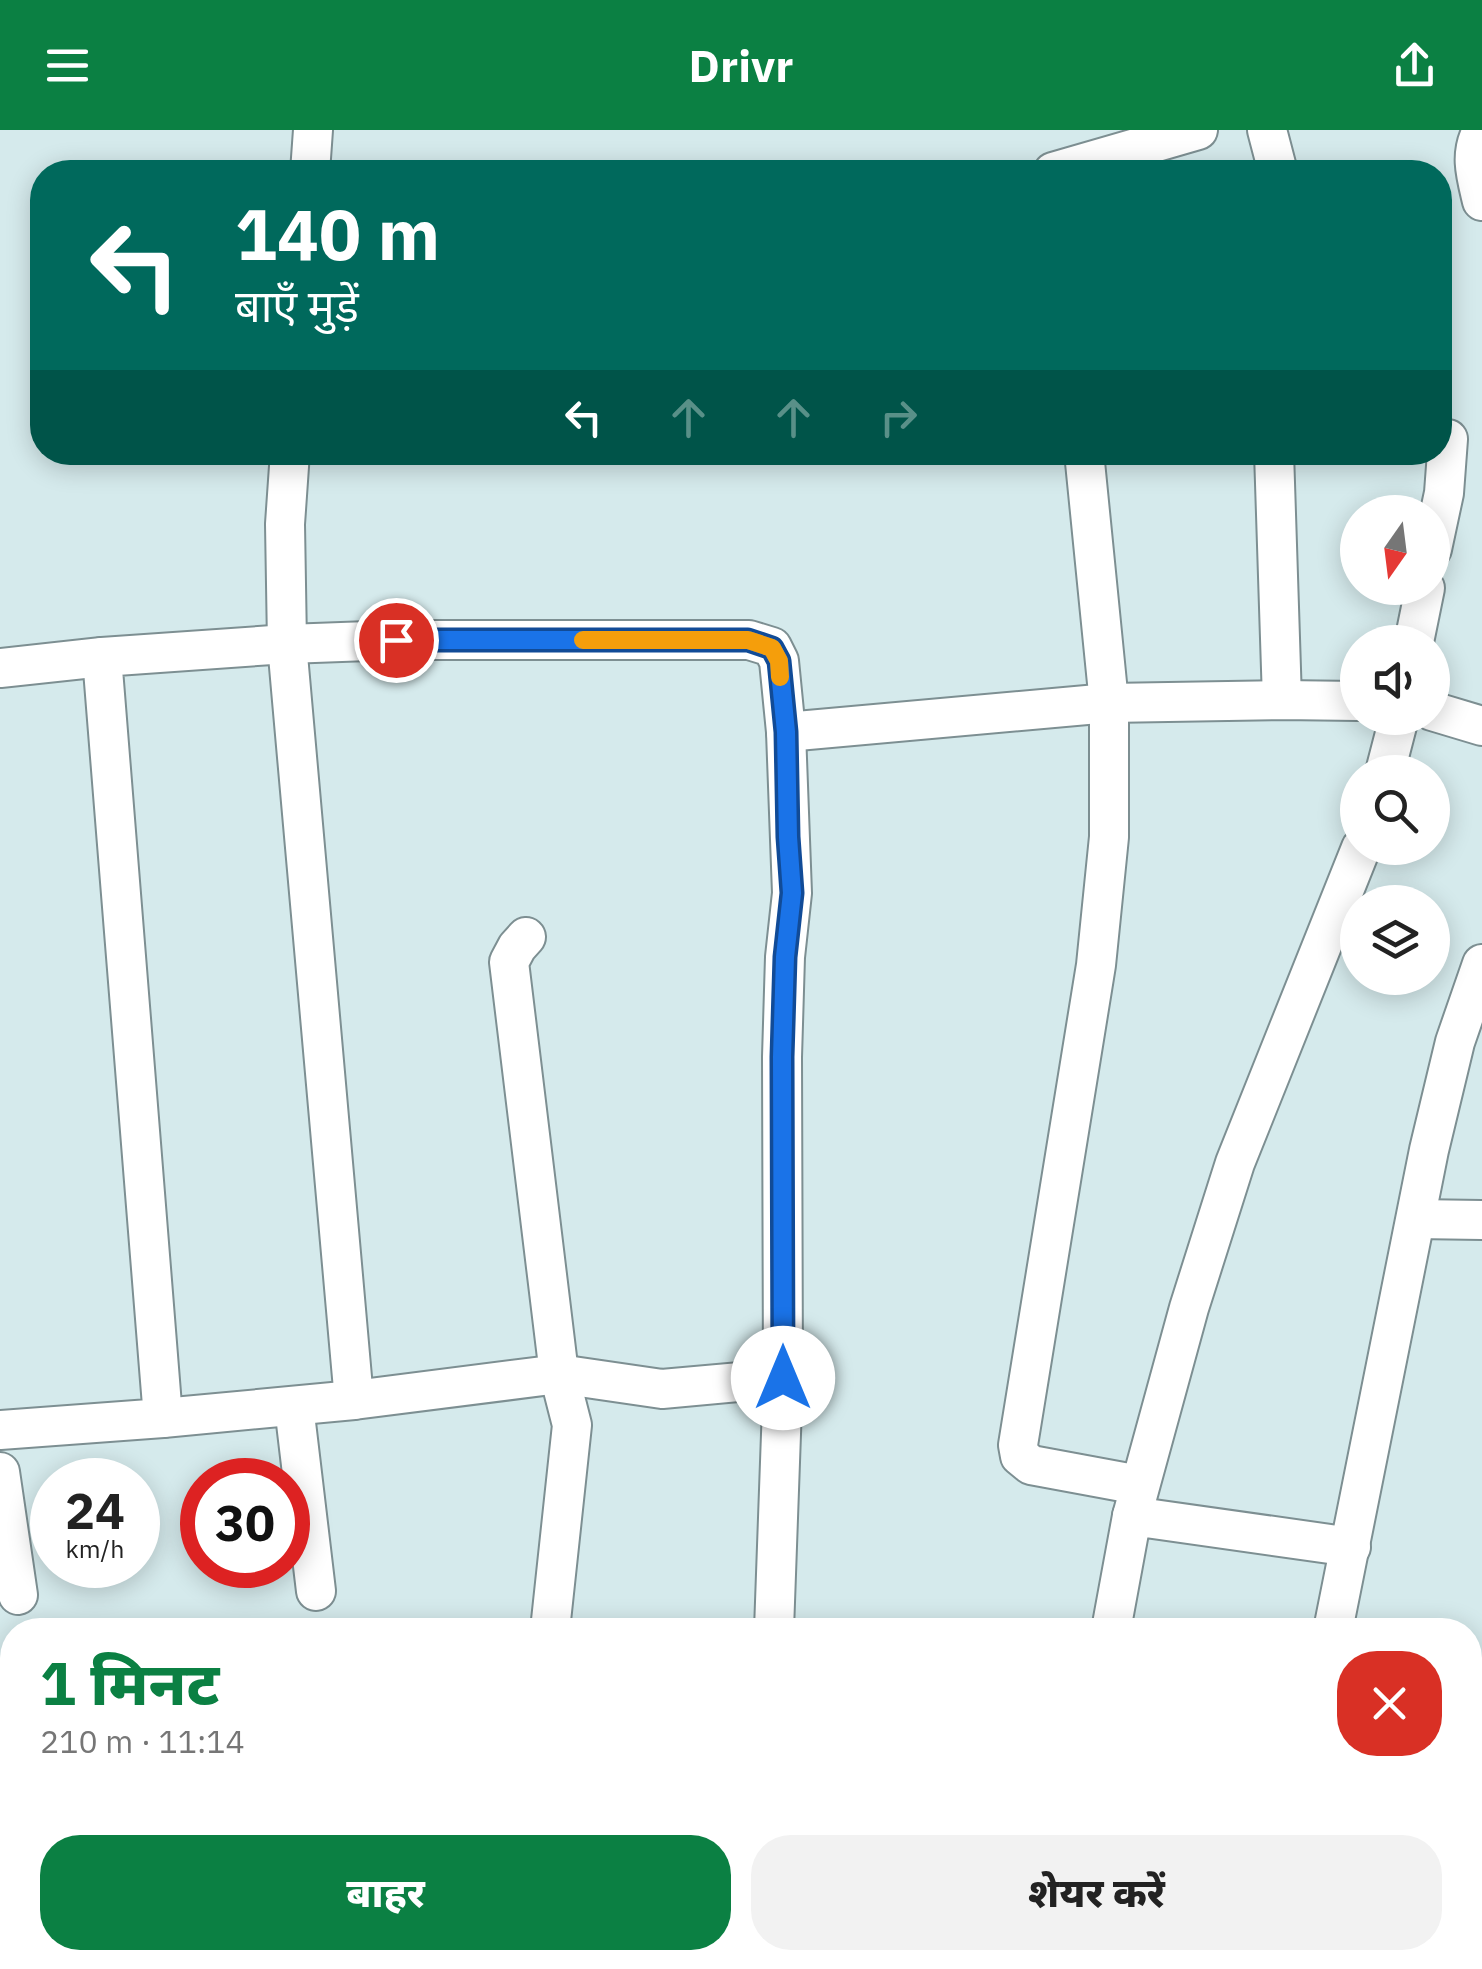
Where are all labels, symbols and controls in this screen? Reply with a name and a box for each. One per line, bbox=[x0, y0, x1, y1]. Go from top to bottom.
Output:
text: Drivr bbox=[689, 36, 793, 94]
icon: menu bbox=[40, 38, 95, 93]
icon: share bbox=[1387, 38, 1442, 93]
text: 140 m bbox=[235, 188, 440, 279]
icon: left bbox=[70, 200, 200, 330]
text: बाएँ मुड़ें bbox=[235, 276, 359, 334]
icon: left bbox=[556, 390, 611, 445]
icon: ahead bbox=[661, 390, 716, 445]
icon: ahead bbox=[766, 390, 821, 445]
icon: right bbox=[871, 390, 926, 445]
north arrow bbox=[1340, 495, 1450, 605]
map controls bbox=[1340, 495, 1450, 995]
pin bbox=[354, 598, 439, 683]
icon: arrive bbox=[369, 613, 424, 668]
button: sound bbox=[1340, 625, 1450, 735]
button: search bbox=[1340, 755, 1450, 865]
button: layers bbox=[1340, 885, 1450, 995]
position arrow bbox=[731, 1326, 835, 1430]
speed limit sign: 30 bbox=[180, 1458, 310, 1588]
text: 24 bbox=[65, 1478, 125, 1543]
text: km/h bbox=[66, 1532, 124, 1565]
text: 1 मिनट bbox=[40, 1643, 219, 1722]
button: close bbox=[1337, 1651, 1442, 1756]
text: 210 m · 11:14 bbox=[40, 1720, 245, 1762]
button: बाहर bbox=[40, 1835, 731, 1950]
button: शेयर करें bbox=[751, 1835, 1442, 1950]

